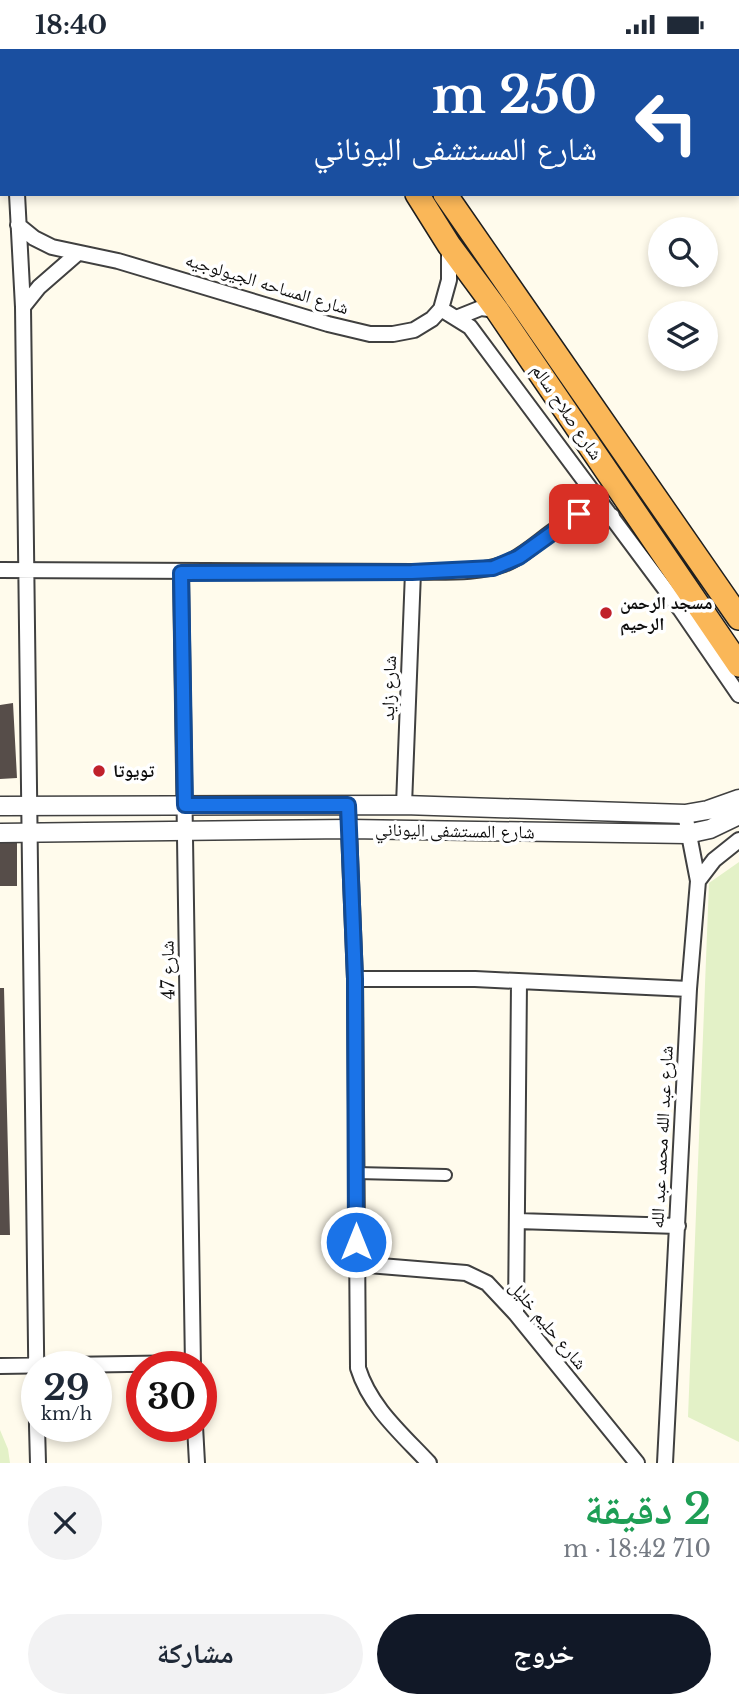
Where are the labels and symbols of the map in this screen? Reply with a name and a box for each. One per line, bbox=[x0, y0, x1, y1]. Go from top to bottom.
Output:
street label: شارع المساحه الجيولوجيه bbox=[183, 249, 351, 319]
street label: شارع صلاح سالم bbox=[526, 360, 607, 465]
pin bbox=[549, 484, 609, 544]
place label: مسجد الرحمن الرحيم bbox=[620, 592, 712, 636]
marker: مسجد الرحمن الرحيم bbox=[598, 605, 614, 621]
street label: شارع زايد bbox=[377, 655, 401, 721]
place label: تويوتا bbox=[113, 760, 154, 782]
marker: تويوتا bbox=[91, 763, 107, 779]
street label: شارع المستشفى اليوناني bbox=[375, 819, 535, 847]
street label: شارع 47 bbox=[156, 940, 180, 1000]
street label: شارع عبد الله محمد عبد الله bbox=[646, 1045, 678, 1229]
position arrow bbox=[319, 1205, 393, 1279]
street label: شارع حليم خليل bbox=[504, 1276, 592, 1375]
speed limit sign: 30 bbox=[126, 1351, 217, 1442]

